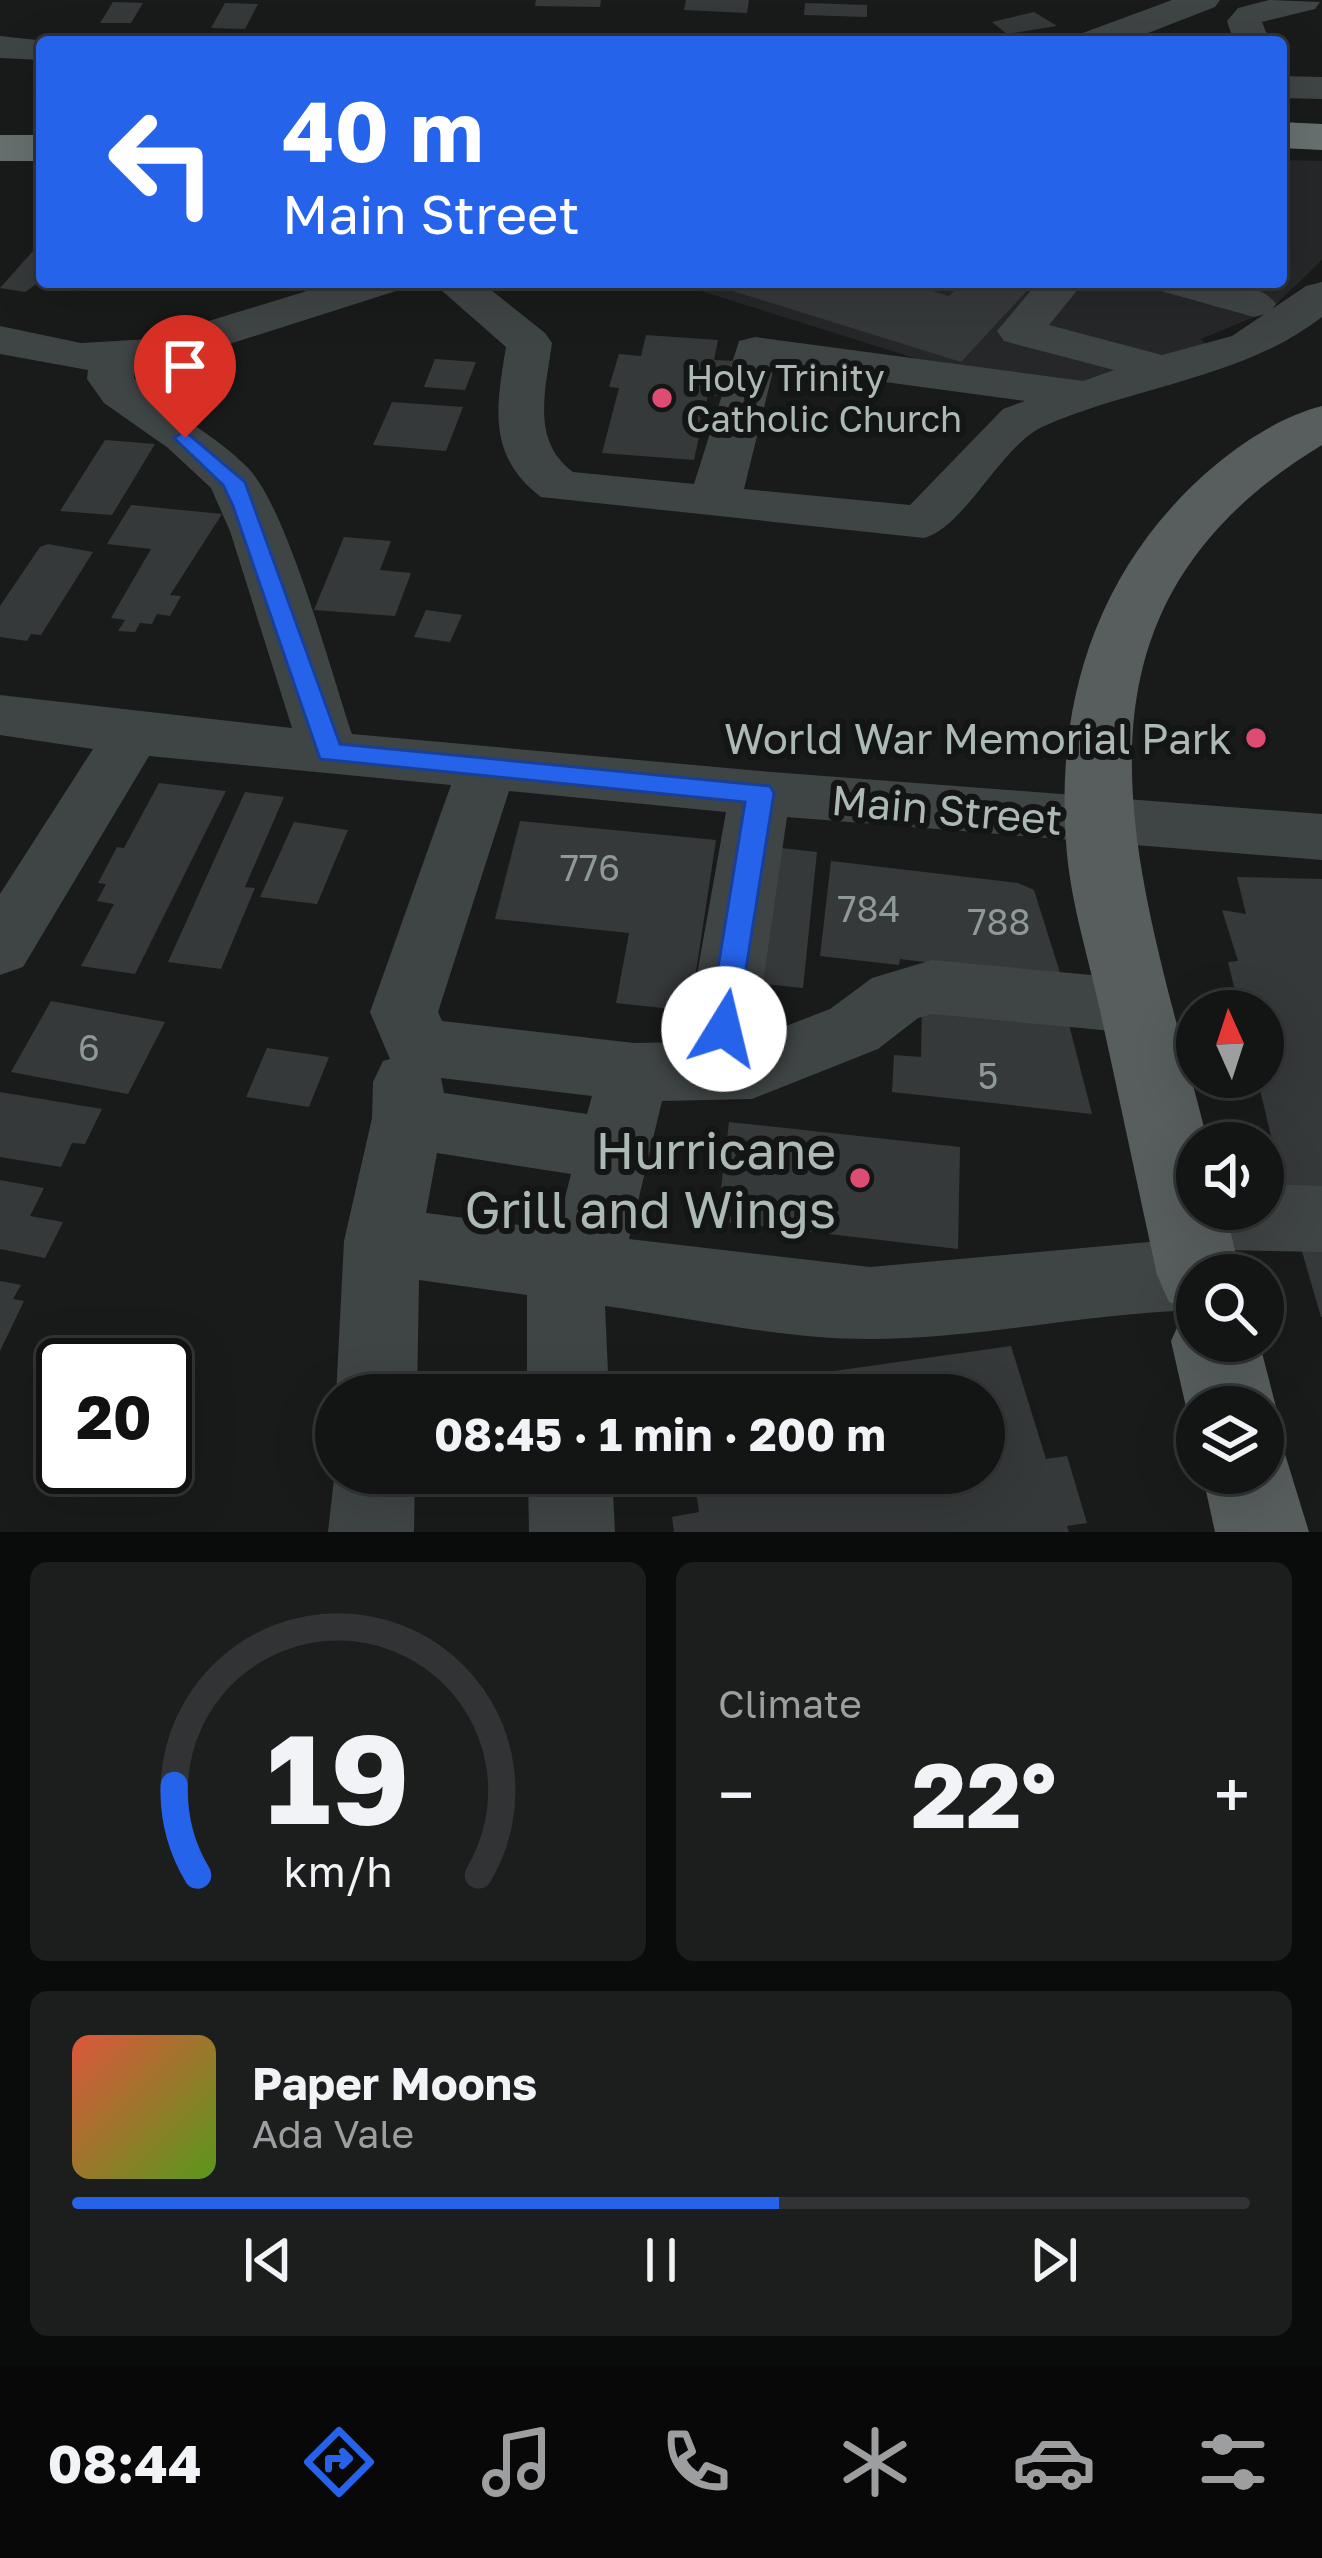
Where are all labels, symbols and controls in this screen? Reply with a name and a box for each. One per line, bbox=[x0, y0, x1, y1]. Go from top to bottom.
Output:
text: 40 m bbox=[282, 80, 484, 180]
icon: left bbox=[84, 84, 240, 240]
text: Main Street bbox=[282, 181, 580, 246]
pin bbox=[134, 315, 236, 438]
icon: arrive bbox=[152, 333, 218, 399]
place label: Holy Trinity Catholic Church bbox=[686, 356, 962, 440]
marker: Holy Trinity Catholic Church bbox=[649, 385, 675, 411]
place label: World War Memorial Park bbox=[724, 713, 1232, 763]
marker: World War Memorial Park bbox=[1243, 725, 1269, 751]
street label: Main Street bbox=[829, 774, 1065, 844]
house number: 776 bbox=[560, 846, 620, 889]
house number: 784 bbox=[837, 887, 901, 930]
house number: 788 bbox=[967, 900, 1031, 943]
position arrow bbox=[661, 966, 787, 1092]
north arrow bbox=[1176, 990, 1284, 1098]
map controls bbox=[1176, 990, 1284, 1494]
house number: 6 bbox=[78, 1026, 100, 1069]
house number: 5 bbox=[978, 1054, 998, 1097]
place label: Hurricane Grill and Wings bbox=[464, 1119, 836, 1239]
button: sound bbox=[1176, 1122, 1284, 1230]
marker: Hurricane Grill and Wings bbox=[847, 1165, 873, 1191]
button: search bbox=[1176, 1254, 1284, 1362]
speed limit sign: 20 bbox=[36, 1338, 192, 1494]
button: layers bbox=[1176, 1386, 1284, 1494]
text: 08:45 · 1 min · 200 m bbox=[434, 1407, 886, 1461]
text: Climate bbox=[718, 1680, 862, 1727]
text: 19 bbox=[266, 1702, 410, 1851]
text: 22° bbox=[912, 1740, 1056, 1848]
text: − bbox=[718, 1754, 754, 1834]
text: + bbox=[1214, 1754, 1250, 1834]
text: km/h bbox=[283, 1844, 393, 1895]
text: Paper Moons bbox=[252, 2056, 537, 2110]
text: Ada Vale bbox=[252, 2110, 414, 2157]
icon: previous bbox=[235, 2227, 301, 2293]
icon: pause bbox=[628, 2227, 694, 2293]
icon: next bbox=[1021, 2227, 1087, 2293]
icon: directions bbox=[297, 2420, 381, 2504]
icon: music bbox=[475, 2420, 559, 2504]
icon: phone bbox=[654, 2420, 738, 2504]
icon: climate bbox=[833, 2420, 917, 2504]
icon: car bbox=[1012, 2420, 1096, 2504]
icon: filters bbox=[1191, 2420, 1275, 2504]
text: 08:44 bbox=[47, 2430, 202, 2495]

